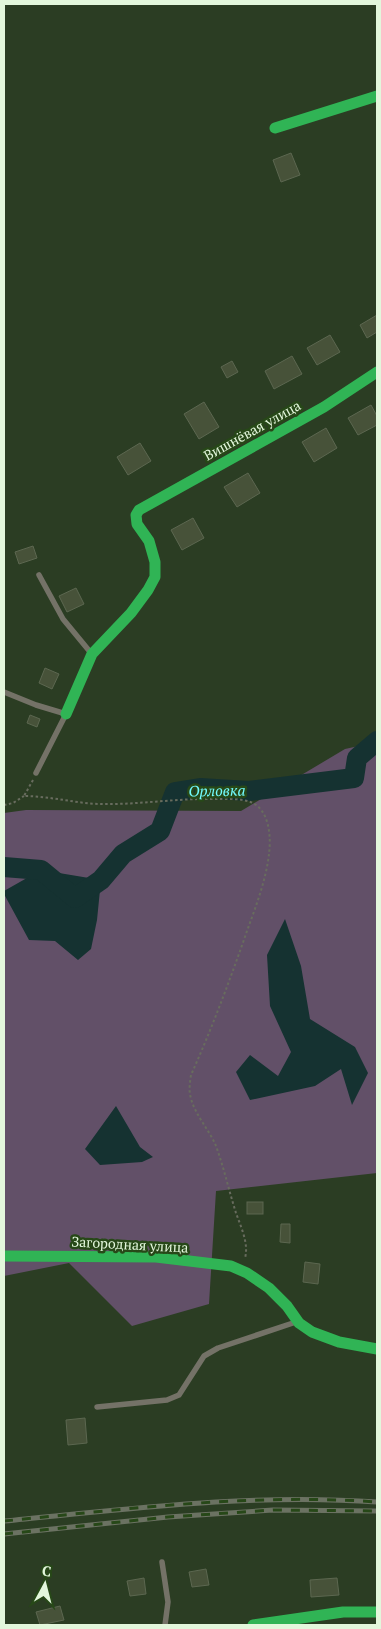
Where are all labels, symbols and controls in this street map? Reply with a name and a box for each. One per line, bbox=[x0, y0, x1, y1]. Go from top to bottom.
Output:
street label: Вишнёвая улица bbox=[200, 395, 304, 465]
water label: Орловка bbox=[188, 780, 246, 800]
street label: Загородная улица bbox=[71, 1231, 189, 1257]
north arrow bbox=[20, 1559, 70, 1609]
text: С bbox=[41, 1561, 52, 1581]

